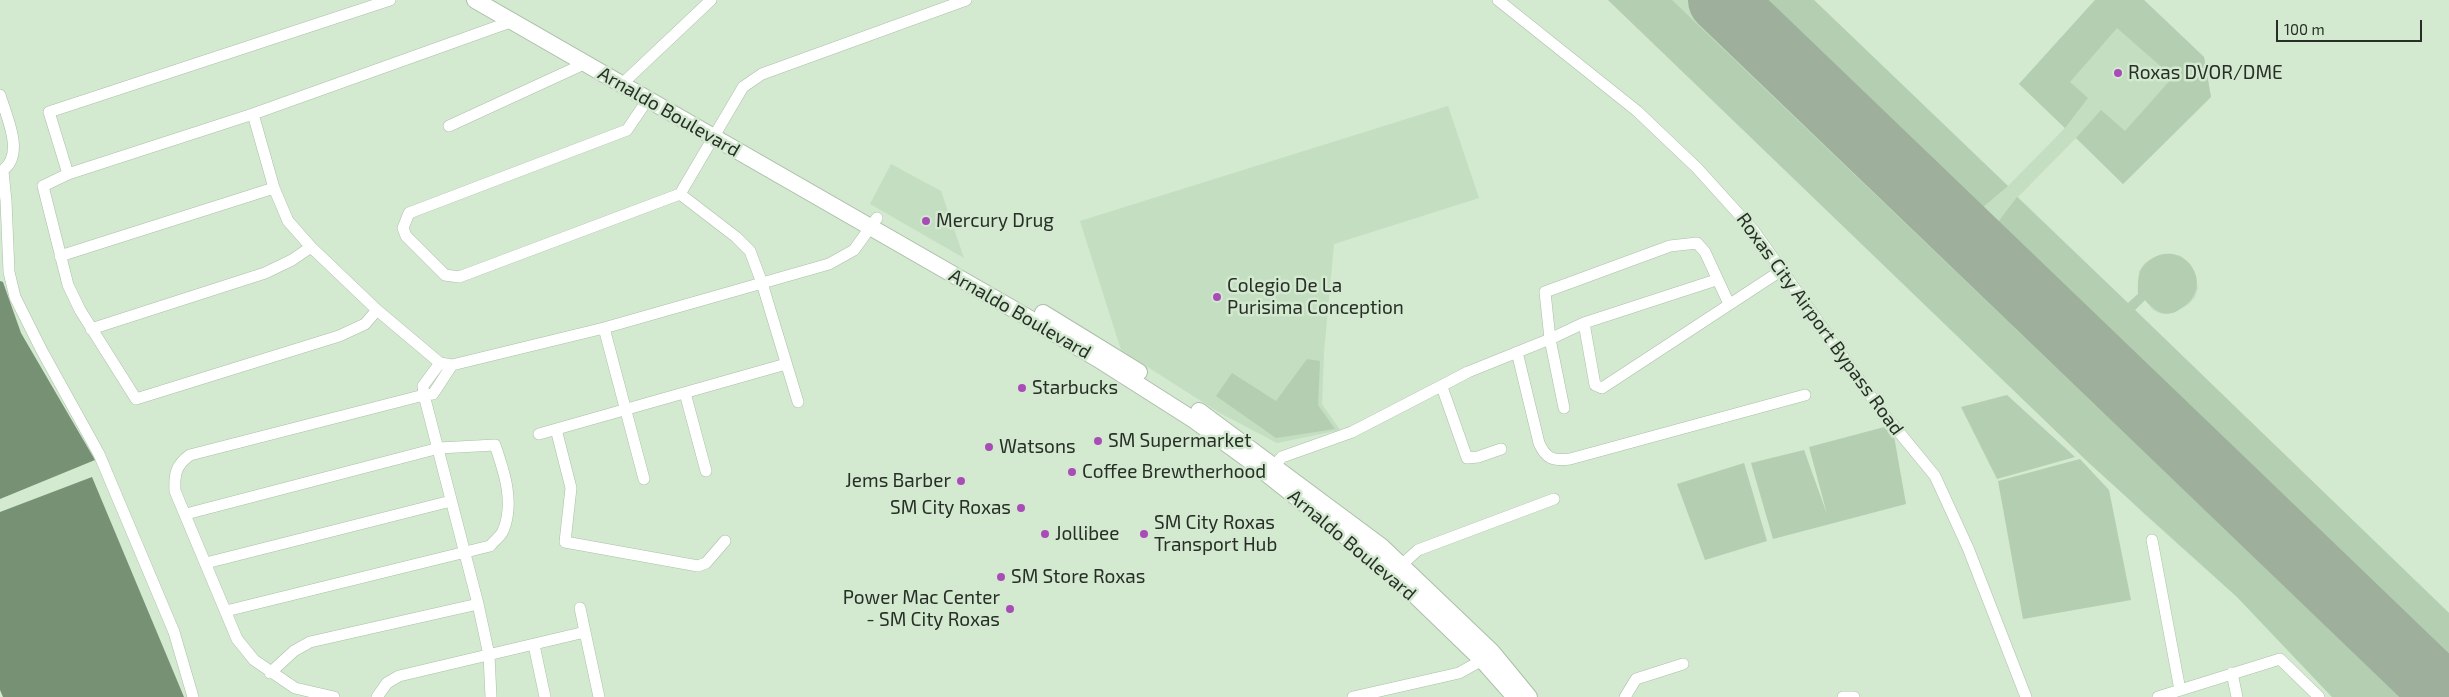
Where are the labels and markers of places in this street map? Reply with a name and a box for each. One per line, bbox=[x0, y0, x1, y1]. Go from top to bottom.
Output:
place label: Roxas DVOR/DME bbox=[2128, 62, 2283, 84]
marker: Roxas DVOR/DME bbox=[2112, 67, 2124, 79]
place label: Mercury Drug bbox=[936, 210, 1054, 232]
marker: Mercury Drug bbox=[920, 215, 932, 227]
place label: Colegio De La Purisima Conception bbox=[1227, 275, 1404, 319]
marker: Colegio De La Purisima Conception bbox=[1211, 291, 1223, 303]
place label: Starbucks bbox=[1032, 377, 1118, 399]
marker: Starbucks bbox=[1016, 382, 1028, 394]
place label: SM Supermarket bbox=[1108, 430, 1251, 452]
marker: SM Supermarket bbox=[1092, 435, 1104, 447]
place label: Watsons bbox=[999, 436, 1076, 458]
marker: Watsons bbox=[983, 441, 995, 453]
place label: Coffee Brewtherhood bbox=[1082, 461, 1266, 483]
marker: Coffee Brewtherhood bbox=[1066, 466, 1078, 478]
place label: Jems Barber bbox=[845, 470, 951, 492]
marker: Jems Barber bbox=[955, 475, 967, 487]
place label: SM City Roxas bbox=[890, 497, 1011, 519]
marker: SM City Roxas bbox=[1015, 502, 1027, 514]
place label: SM City Roxas Transport Hub bbox=[1154, 512, 1277, 556]
place label: Jollibee bbox=[1055, 523, 1119, 545]
marker: Jollibee bbox=[1039, 528, 1051, 540]
marker: SM City Roxas Transport Hub bbox=[1138, 528, 1150, 540]
place label: SM Store Roxas bbox=[1011, 566, 1145, 588]
marker: SM Store Roxas bbox=[995, 571, 1007, 583]
place label: Power Mac Center - SM City Roxas bbox=[843, 587, 1000, 631]
marker: Power Mac Center - SM City Roxas bbox=[1004, 603, 1016, 615]

